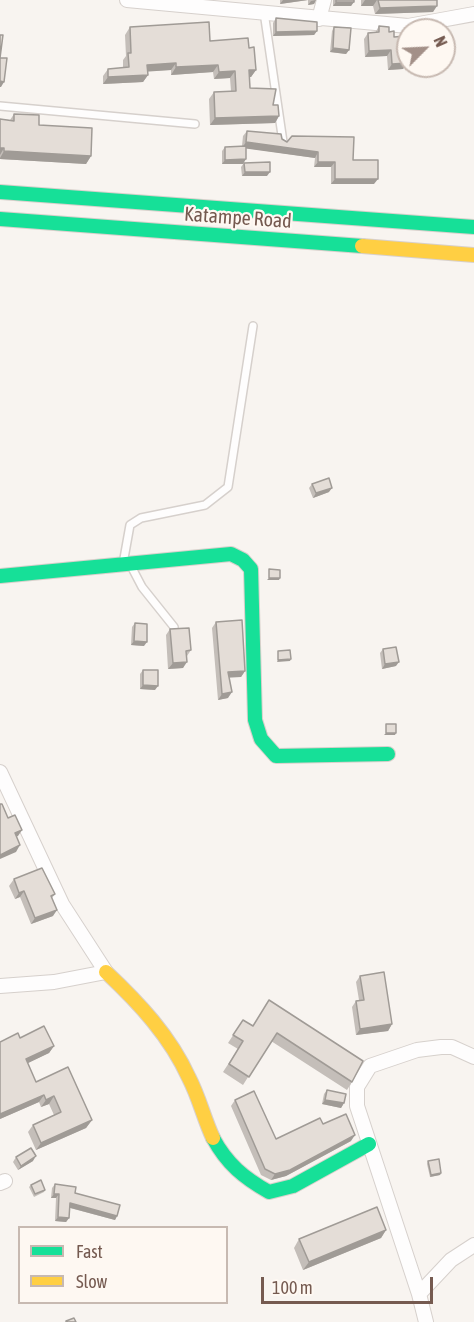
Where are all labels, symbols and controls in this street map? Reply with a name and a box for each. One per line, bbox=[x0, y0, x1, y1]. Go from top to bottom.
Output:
north arrow bbox=[396, 18, 456, 78]
text: N bbox=[430, 34, 451, 49]
street label: Katampe Road bbox=[183, 202, 293, 234]
legend bbox=[18, 1226, 228, 1304]
text: Fast bbox=[76, 1241, 103, 1262]
scale bar bbox=[264, 1265, 436, 1303]
text: Slow bbox=[76, 1271, 107, 1292]
text: 100 m bbox=[272, 1277, 313, 1298]

